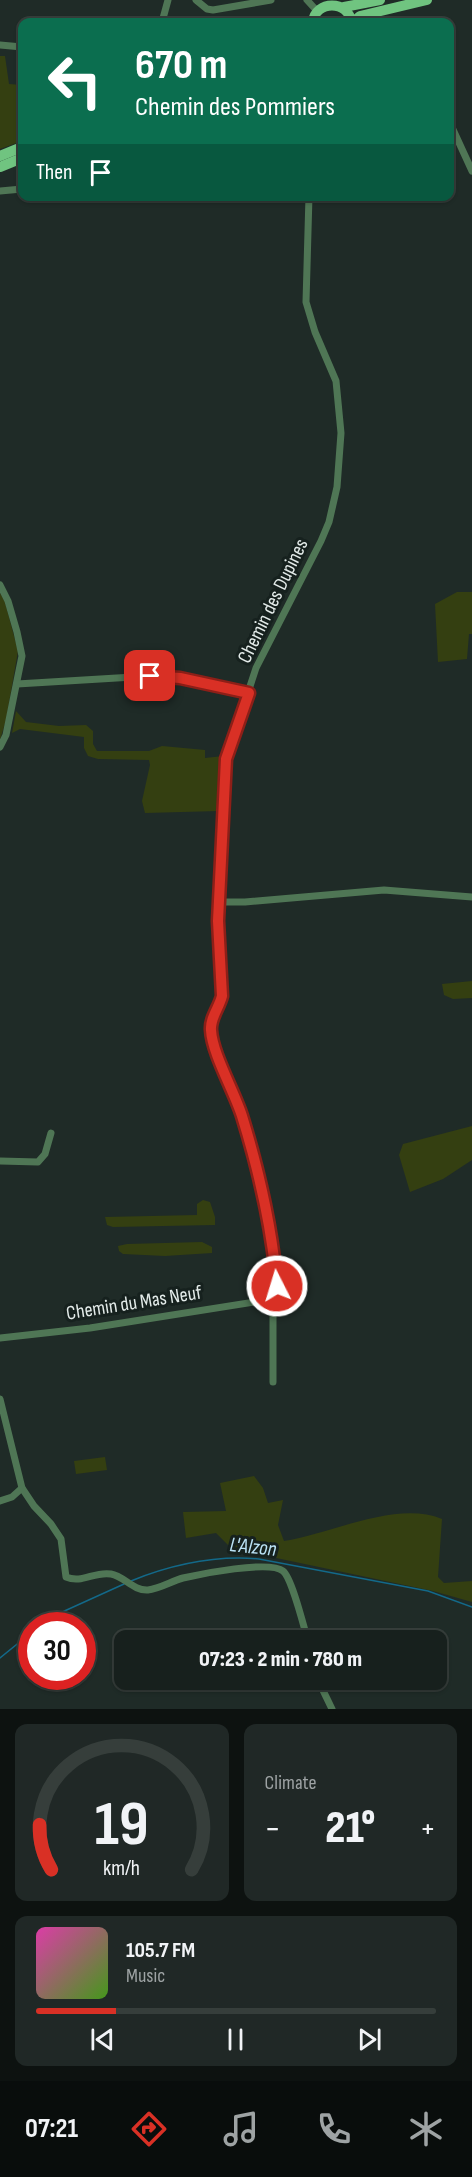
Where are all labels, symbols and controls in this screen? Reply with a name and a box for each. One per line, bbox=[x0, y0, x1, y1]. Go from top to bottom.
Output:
text: 670 m bbox=[135, 40, 227, 91]
icon: left bbox=[36, 42, 114, 120]
text: Chemin des Pommiers bbox=[135, 91, 335, 123]
icon: arrive bbox=[84, 156, 117, 189]
text: Then bbox=[36, 159, 72, 186]
street label: Chemin des Dupines bbox=[233, 535, 313, 667]
pin bbox=[124, 650, 175, 701]
icon: arrive bbox=[133, 659, 166, 692]
position arrow bbox=[245, 1254, 309, 1318]
street label: Chemin du Mas Neuf bbox=[65, 1280, 204, 1326]
water label: L'Alzon bbox=[228, 1532, 278, 1562]
speed limit sign: 30 bbox=[18, 1612, 96, 1690]
text: 07:23 · 2 min · 780 m bbox=[199, 1646, 362, 1673]
text: Climate bbox=[265, 1771, 317, 1795]
text: 19 bbox=[95, 1788, 149, 1863]
text: 21° bbox=[325, 1801, 375, 1856]
text: − bbox=[265, 1809, 281, 1849]
text: + bbox=[420, 1809, 436, 1849]
text: km/h bbox=[103, 1856, 140, 1881]
text: 105.7 FM bbox=[126, 1937, 195, 1964]
text: Music bbox=[126, 1964, 165, 1988]
icon: previous bbox=[86, 2023, 119, 2056]
icon: pause bbox=[219, 2023, 252, 2056]
icon: next bbox=[353, 2023, 386, 2056]
icon: directions bbox=[128, 2108, 170, 2150]
icon: music bbox=[220, 2108, 262, 2150]
icon: phone bbox=[313, 2108, 355, 2150]
icon: climate bbox=[405, 2108, 447, 2150]
text: 07:21 bbox=[25, 2113, 78, 2145]

